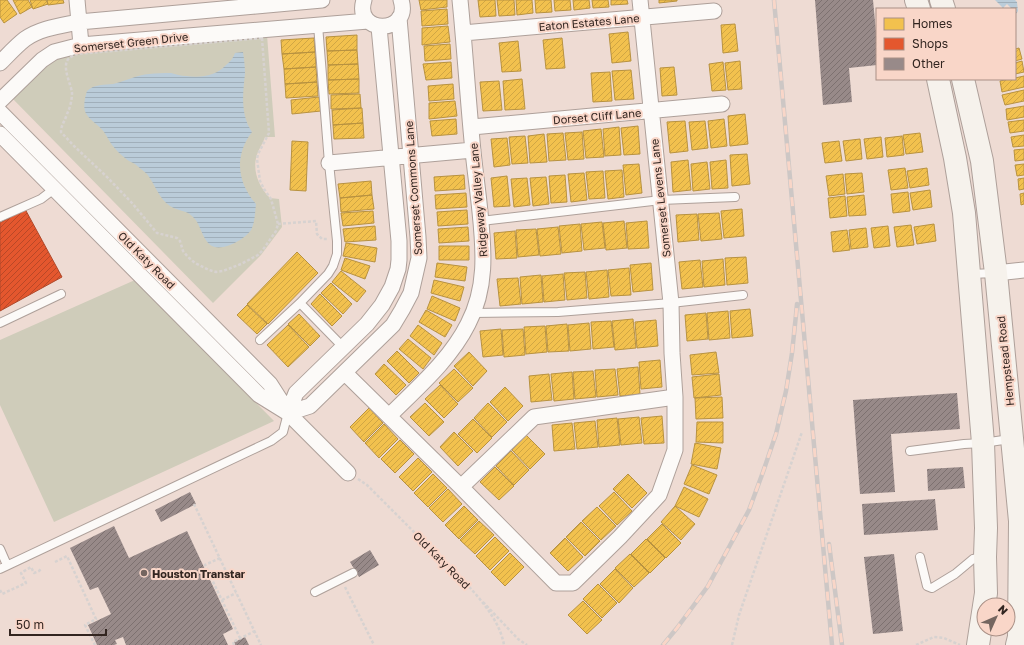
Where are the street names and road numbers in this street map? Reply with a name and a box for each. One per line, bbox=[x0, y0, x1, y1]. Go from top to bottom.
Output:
street label: Eaton Estates Lane bbox=[538, 11, 640, 33]
street label: Somerset Green Drive bbox=[73, 30, 189, 54]
street label: Dorset Cliff Lane bbox=[552, 106, 642, 126]
street label: Somerset Commons Lane bbox=[402, 120, 424, 256]
street label: Somerset Levens Lane bbox=[647, 138, 673, 258]
street label: Ridgeway Valley Lane bbox=[467, 142, 489, 258]
street label: Old Katy Road bbox=[116, 229, 178, 291]
street label: Hempstead Road bbox=[994, 315, 1016, 407]
street label: Old Katy Road bbox=[411, 529, 473, 591]

